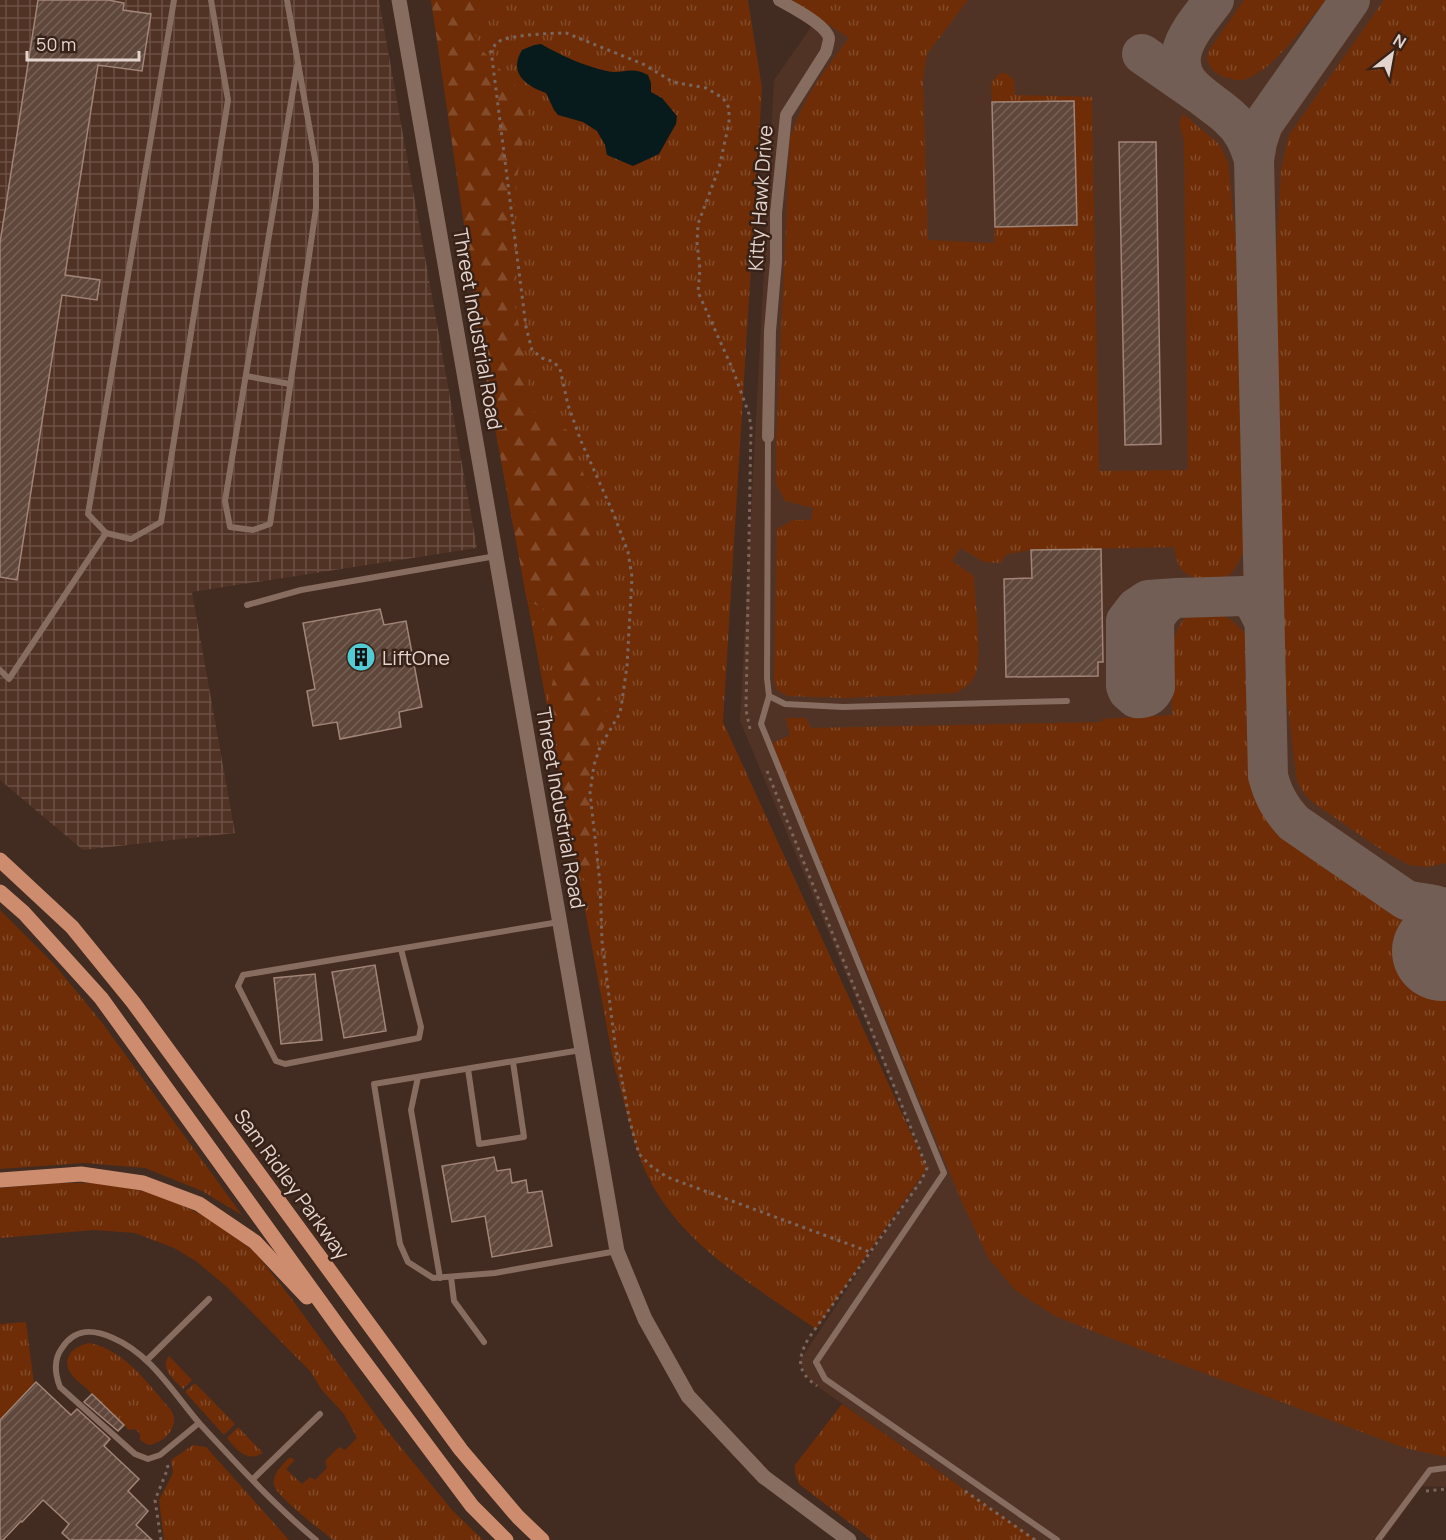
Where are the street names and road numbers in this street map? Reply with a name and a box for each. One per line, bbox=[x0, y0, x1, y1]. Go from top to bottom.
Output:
street label: Kitty Hawk Drive bbox=[741, 124, 779, 272]
street label: Threet Industrial Road bbox=[447, 226, 509, 432]
street label: Threet Industrial Road bbox=[530, 705, 592, 911]
street label: Sam Ridley Parkway bbox=[228, 1103, 356, 1265]

